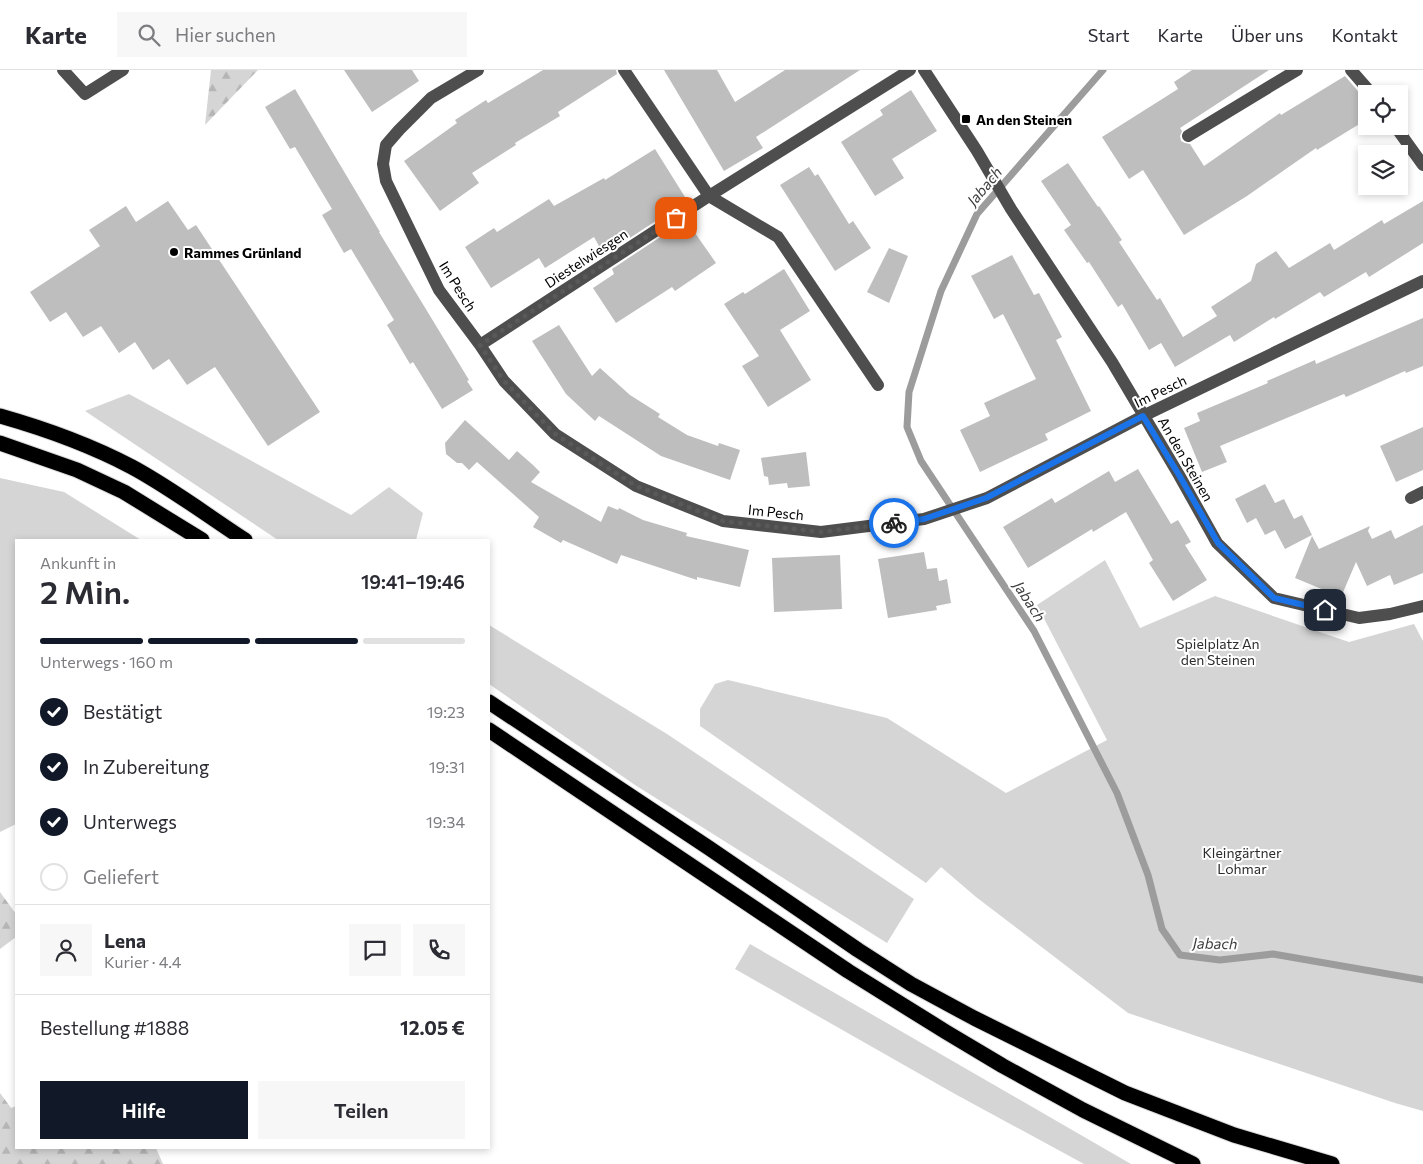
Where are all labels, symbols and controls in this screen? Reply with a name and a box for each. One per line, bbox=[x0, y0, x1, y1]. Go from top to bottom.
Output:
search box bbox=[117, 12, 467, 57]
text: Karte bbox=[25, 20, 87, 49]
icon: search bbox=[135, 21, 163, 49]
text: Hier suchen bbox=[175, 23, 276, 46]
text: Start bbox=[1088, 24, 1130, 46]
text: Karte bbox=[1158, 24, 1203, 46]
text: Über uns bbox=[1231, 24, 1304, 46]
text: Kontakt bbox=[1332, 24, 1398, 46]
map controls bbox=[1358, 85, 1408, 195]
button: locate bbox=[1358, 85, 1408, 135]
place label: An den Steinen bbox=[976, 111, 1072, 128]
marker: An den Steinen bbox=[960, 113, 972, 125]
button: layers bbox=[1358, 145, 1408, 195]
water label: Jabach bbox=[961, 163, 1005, 211]
pin bbox=[655, 197, 697, 239]
icon: bag bbox=[662, 204, 690, 232]
street label: Diestelwiesgen bbox=[541, 225, 631, 291]
place label: Rammes Grünland bbox=[184, 244, 302, 261]
marker: Rammes Grünland bbox=[168, 246, 180, 258]
street label: Im Pesch bbox=[436, 258, 480, 314]
street label: Im Pesch bbox=[1131, 371, 1189, 411]
street label: An den Steinen bbox=[1155, 414, 1217, 504]
courier bbox=[869, 498, 919, 548]
street label: Im Pesch bbox=[747, 501, 805, 523]
icon: bike bbox=[880, 509, 908, 537]
text: Ankunft in bbox=[40, 553, 116, 572]
text: 19:41–19:46 bbox=[361, 570, 465, 593]
text: 2 Min. bbox=[40, 571, 130, 611]
water label: Jabach bbox=[1009, 576, 1050, 625]
pin bbox=[1304, 589, 1346, 631]
icon: home bbox=[1311, 596, 1339, 624]
park label: Spielplatz An den Steinen bbox=[1176, 635, 1260, 668]
text: Unterwegs · 160 m bbox=[40, 652, 173, 671]
icon: check bbox=[40, 698, 68, 726]
text: Bestätigt bbox=[83, 700, 162, 723]
text: 19:23 bbox=[427, 702, 465, 721]
icon: check bbox=[40, 753, 68, 781]
text: In Zubereitung bbox=[83, 755, 209, 778]
text: 19:31 bbox=[429, 757, 465, 776]
icon: check bbox=[40, 808, 68, 836]
text: Unterwegs bbox=[83, 810, 177, 833]
text: 19:34 bbox=[426, 812, 465, 831]
park label: Kleingärtner Lohmar bbox=[1202, 844, 1282, 877]
text: Geliefert bbox=[83, 865, 159, 888]
button: person bbox=[40, 924, 92, 976]
button: chat bbox=[349, 924, 401, 976]
button: phone bbox=[413, 924, 465, 976]
text: Lena bbox=[104, 929, 146, 952]
water label: Jabach bbox=[1190, 934, 1238, 952]
text: Kurier · 4.4 bbox=[104, 952, 181, 971]
text: Bestellung #1888 bbox=[40, 1016, 189, 1039]
text: 12.05 € bbox=[400, 1016, 465, 1039]
button: Hilfe bbox=[40, 1081, 248, 1139]
button: Teilen bbox=[258, 1081, 465, 1139]

